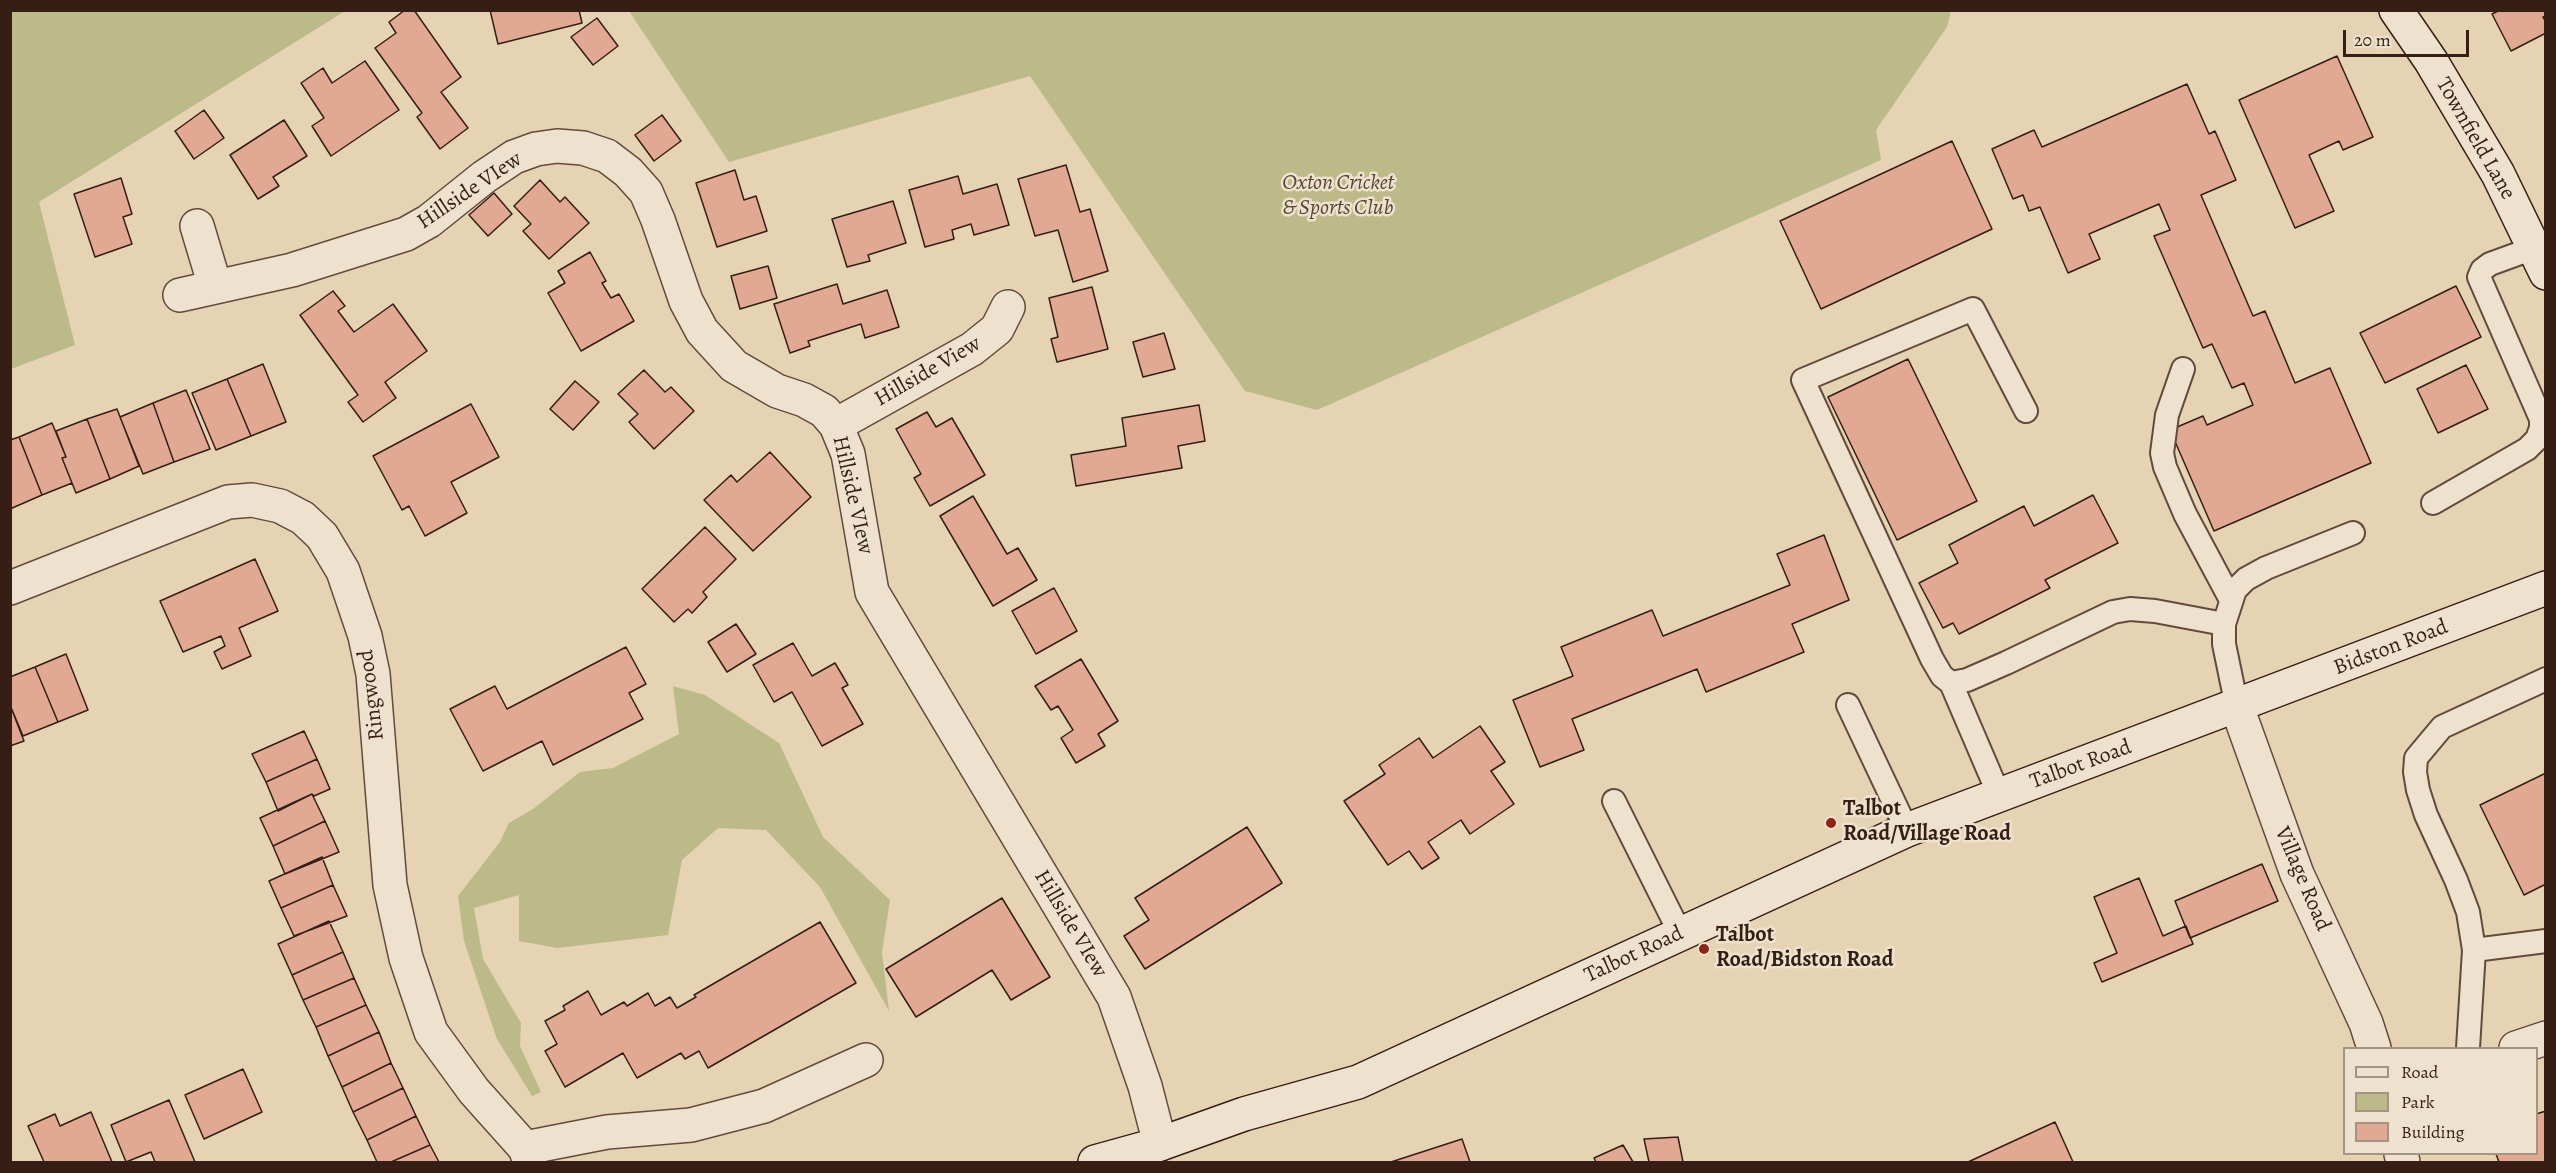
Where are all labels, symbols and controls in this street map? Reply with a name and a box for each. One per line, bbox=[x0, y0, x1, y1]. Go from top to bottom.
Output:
scale bar bbox=[2346, 18, 2472, 56]
text: 20 m bbox=[2354, 28, 2391, 52]
street label: Townfield Lane bbox=[2429, 73, 2521, 205]
street label: Hillside VIew bbox=[413, 146, 527, 236]
park label: Oxton Cricket & Sports Club bbox=[1282, 171, 1394, 222]
street label: Hillside View bbox=[870, 331, 986, 413]
street label: Hillside VIew bbox=[826, 433, 878, 557]
street label: Bidston Road bbox=[2330, 614, 2452, 682]
street label: Ringwood bbox=[353, 648, 391, 742]
street label: Talbot Road bbox=[2027, 734, 2135, 796]
place label: Talbot Road/Village Road bbox=[1843, 797, 2011, 848]
marker: Talbot Road/Village Road bbox=[1824, 816, 1838, 830]
street label: Village Road bbox=[2268, 823, 2336, 935]
street label: Hillside VIew bbox=[1028, 865, 1112, 983]
street label: Talbot Road bbox=[1580, 921, 1688, 989]
place label: Talbot Road/Bidston Road bbox=[1716, 923, 1893, 974]
marker: Talbot Road/Bidston Road bbox=[1697, 942, 1711, 956]
legend bbox=[2343, 1047, 2538, 1155]
text: Road bbox=[2401, 1060, 2438, 1084]
text: Park bbox=[2401, 1090, 2435, 1114]
text: Building bbox=[2401, 1120, 2465, 1144]

